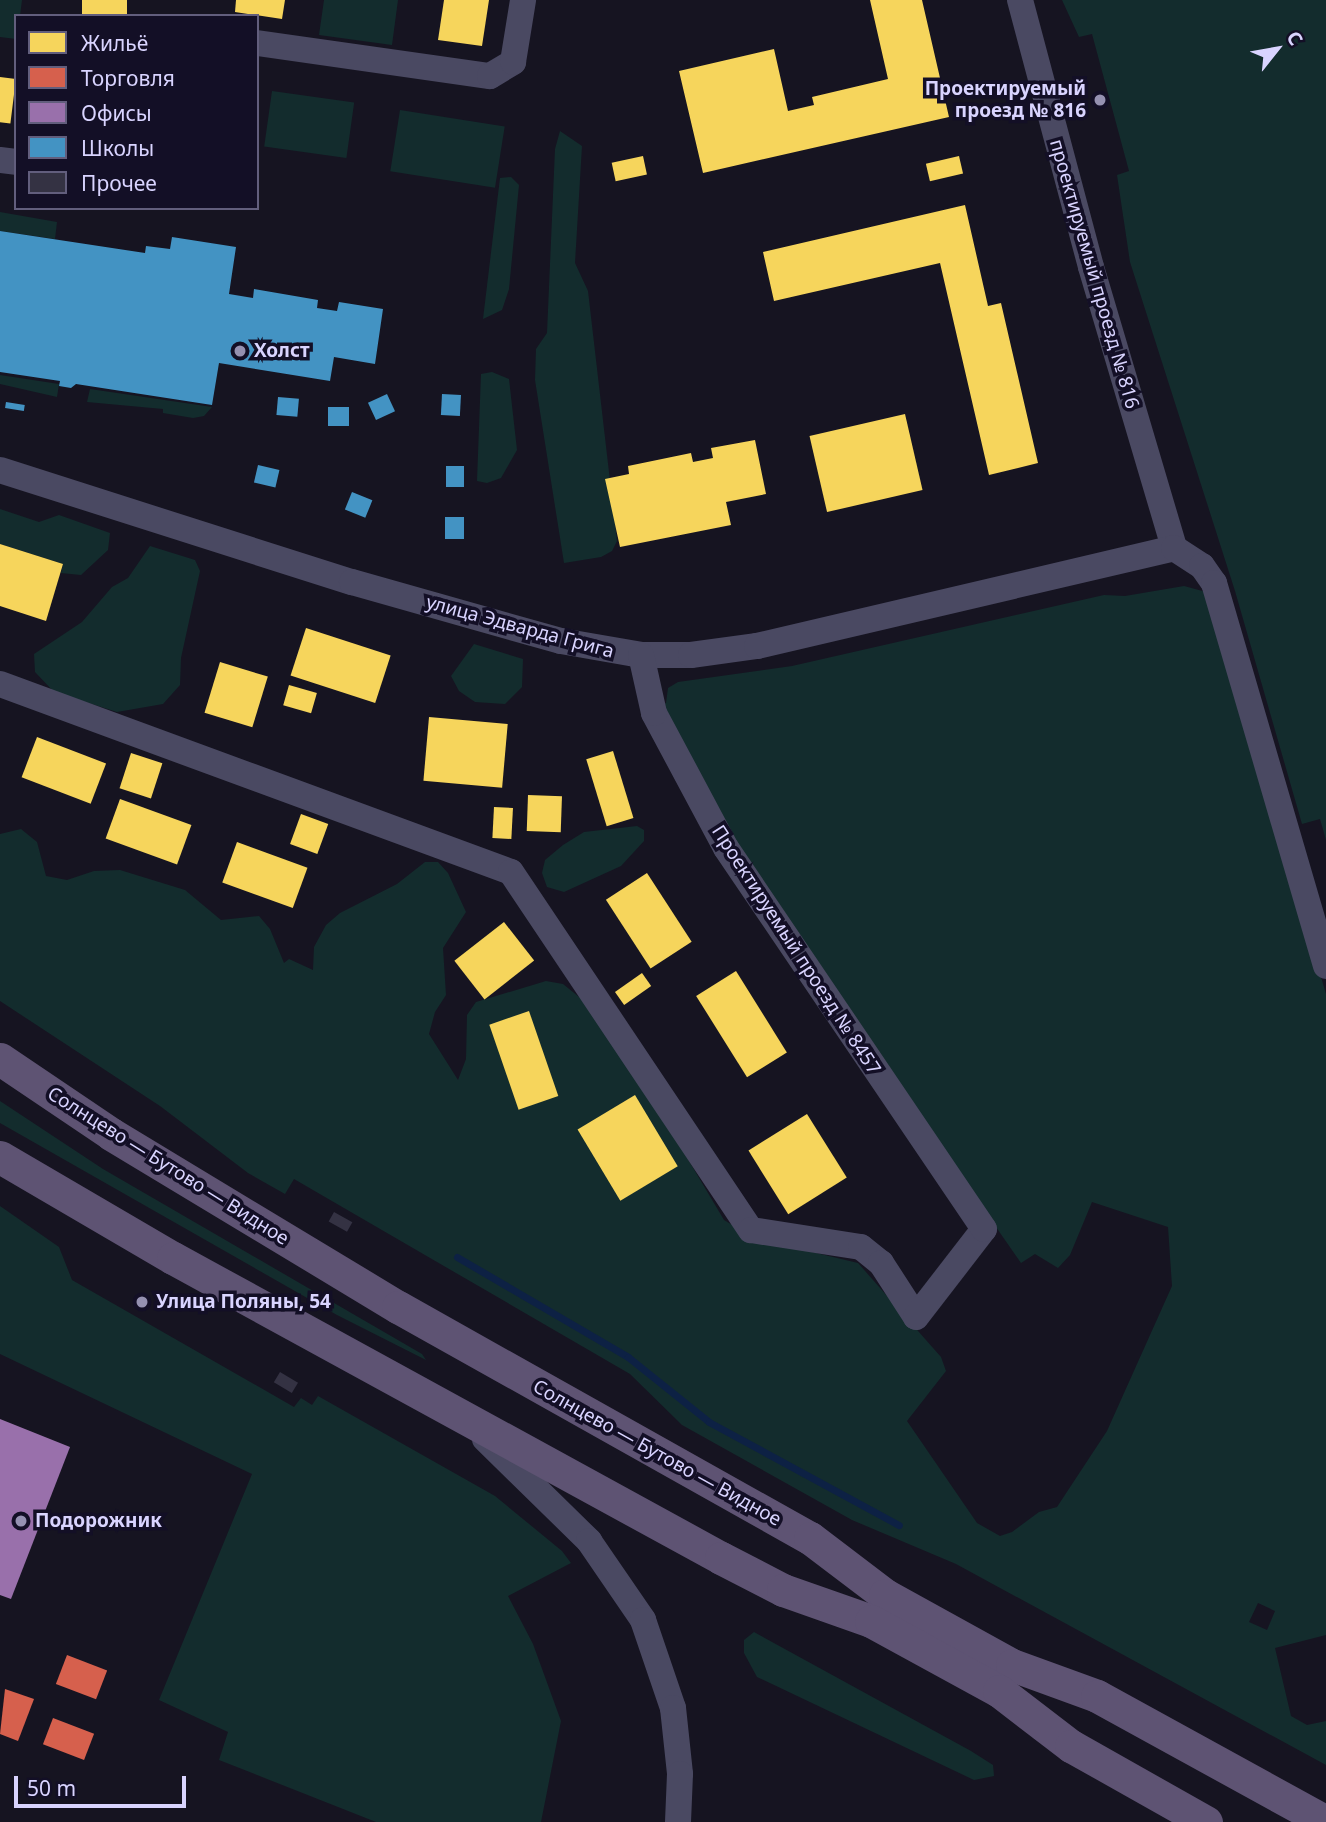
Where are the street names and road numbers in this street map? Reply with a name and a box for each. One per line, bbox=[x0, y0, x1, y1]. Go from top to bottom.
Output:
street label: проектируемый проезд № 816 bbox=[1045, 137, 1143, 411]
street label: улица Эдварда Грига bbox=[424, 591, 616, 663]
street label: Проектируемый проезд № 8457 bbox=[707, 821, 885, 1079]
street label: Солнцево — Бутово — Видное bbox=[43, 1082, 293, 1250]
street label: Солнцево — Бутово — Видное bbox=[529, 1375, 785, 1531]

